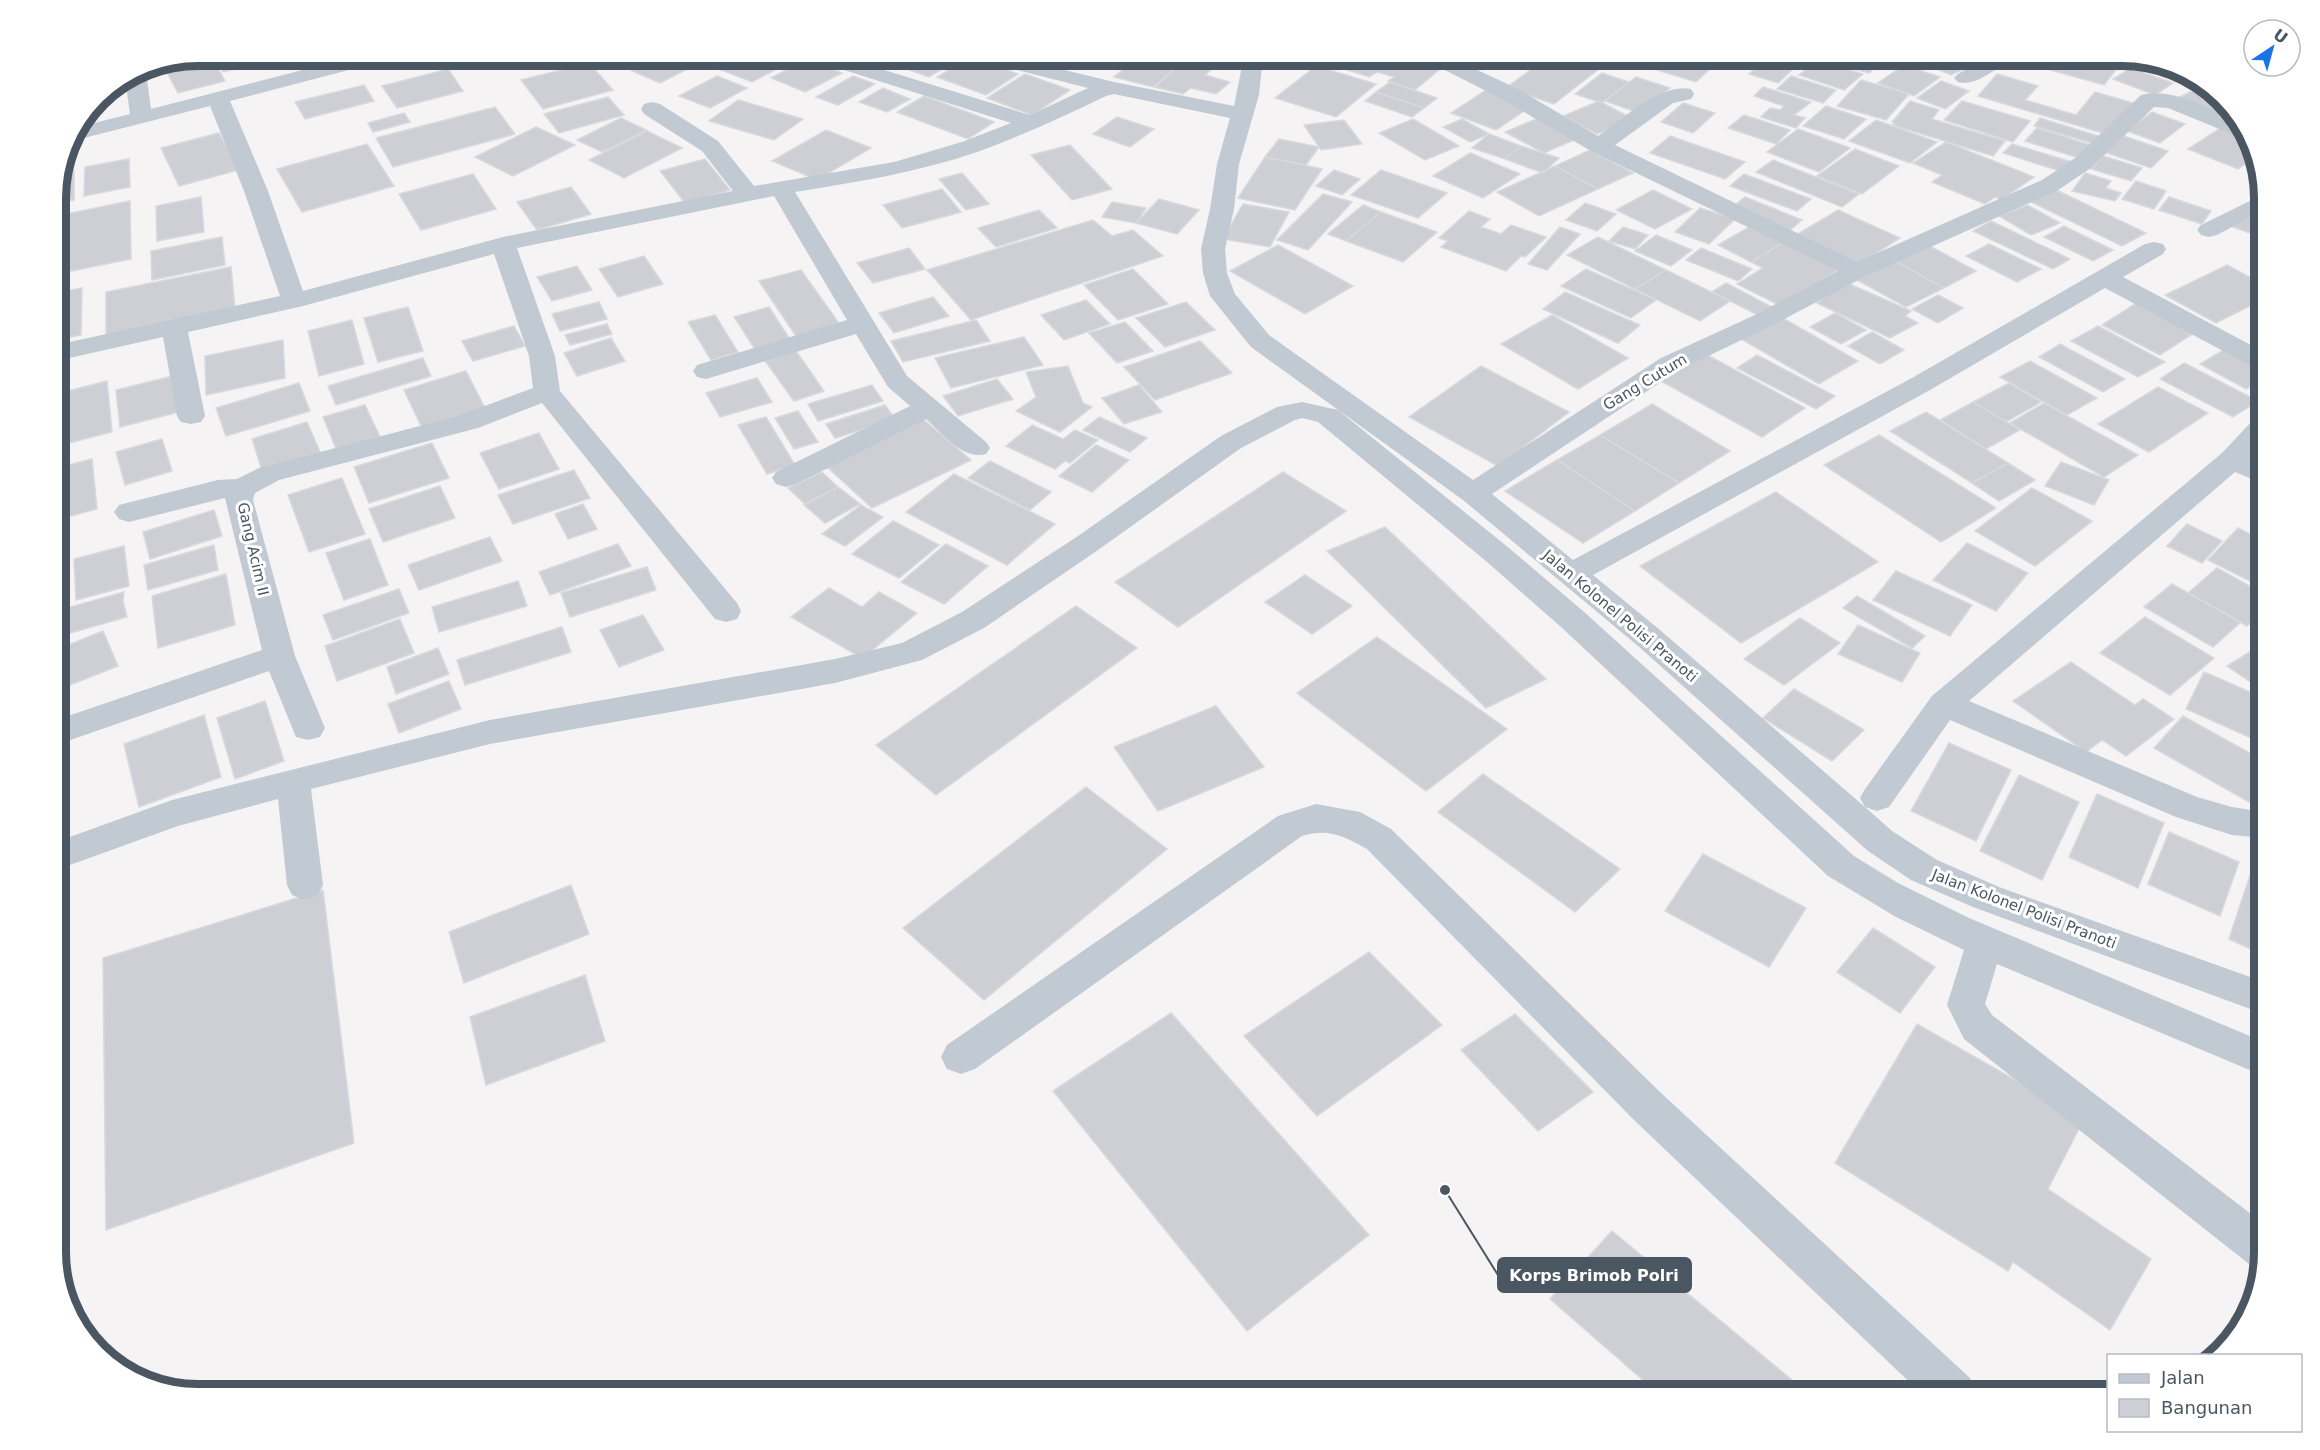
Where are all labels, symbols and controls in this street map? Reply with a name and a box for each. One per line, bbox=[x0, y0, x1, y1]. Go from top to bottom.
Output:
north arrow bbox=[2242, 18, 2302, 78]
text: U bbox=[2270, 25, 2291, 48]
street label: Gang Cutum bbox=[1600, 350, 1690, 414]
street label: Gang Acim II bbox=[234, 501, 272, 597]
street label: Jalan Kolonel Polisi Pranoti bbox=[1538, 545, 1701, 686]
street label: Jalan Kolonel Polisi Pranoti bbox=[1928, 865, 2119, 953]
callout: Korps Brimob Polri bbox=[1498, 1258, 1691, 1292]
text: Korps Brimob Polri bbox=[1509, 1266, 1679, 1285]
legend bbox=[2107, 1354, 2302, 1432]
text: Jalan bbox=[2160, 1367, 2205, 1388]
text: Bangunan bbox=[2161, 1397, 2252, 1418]

